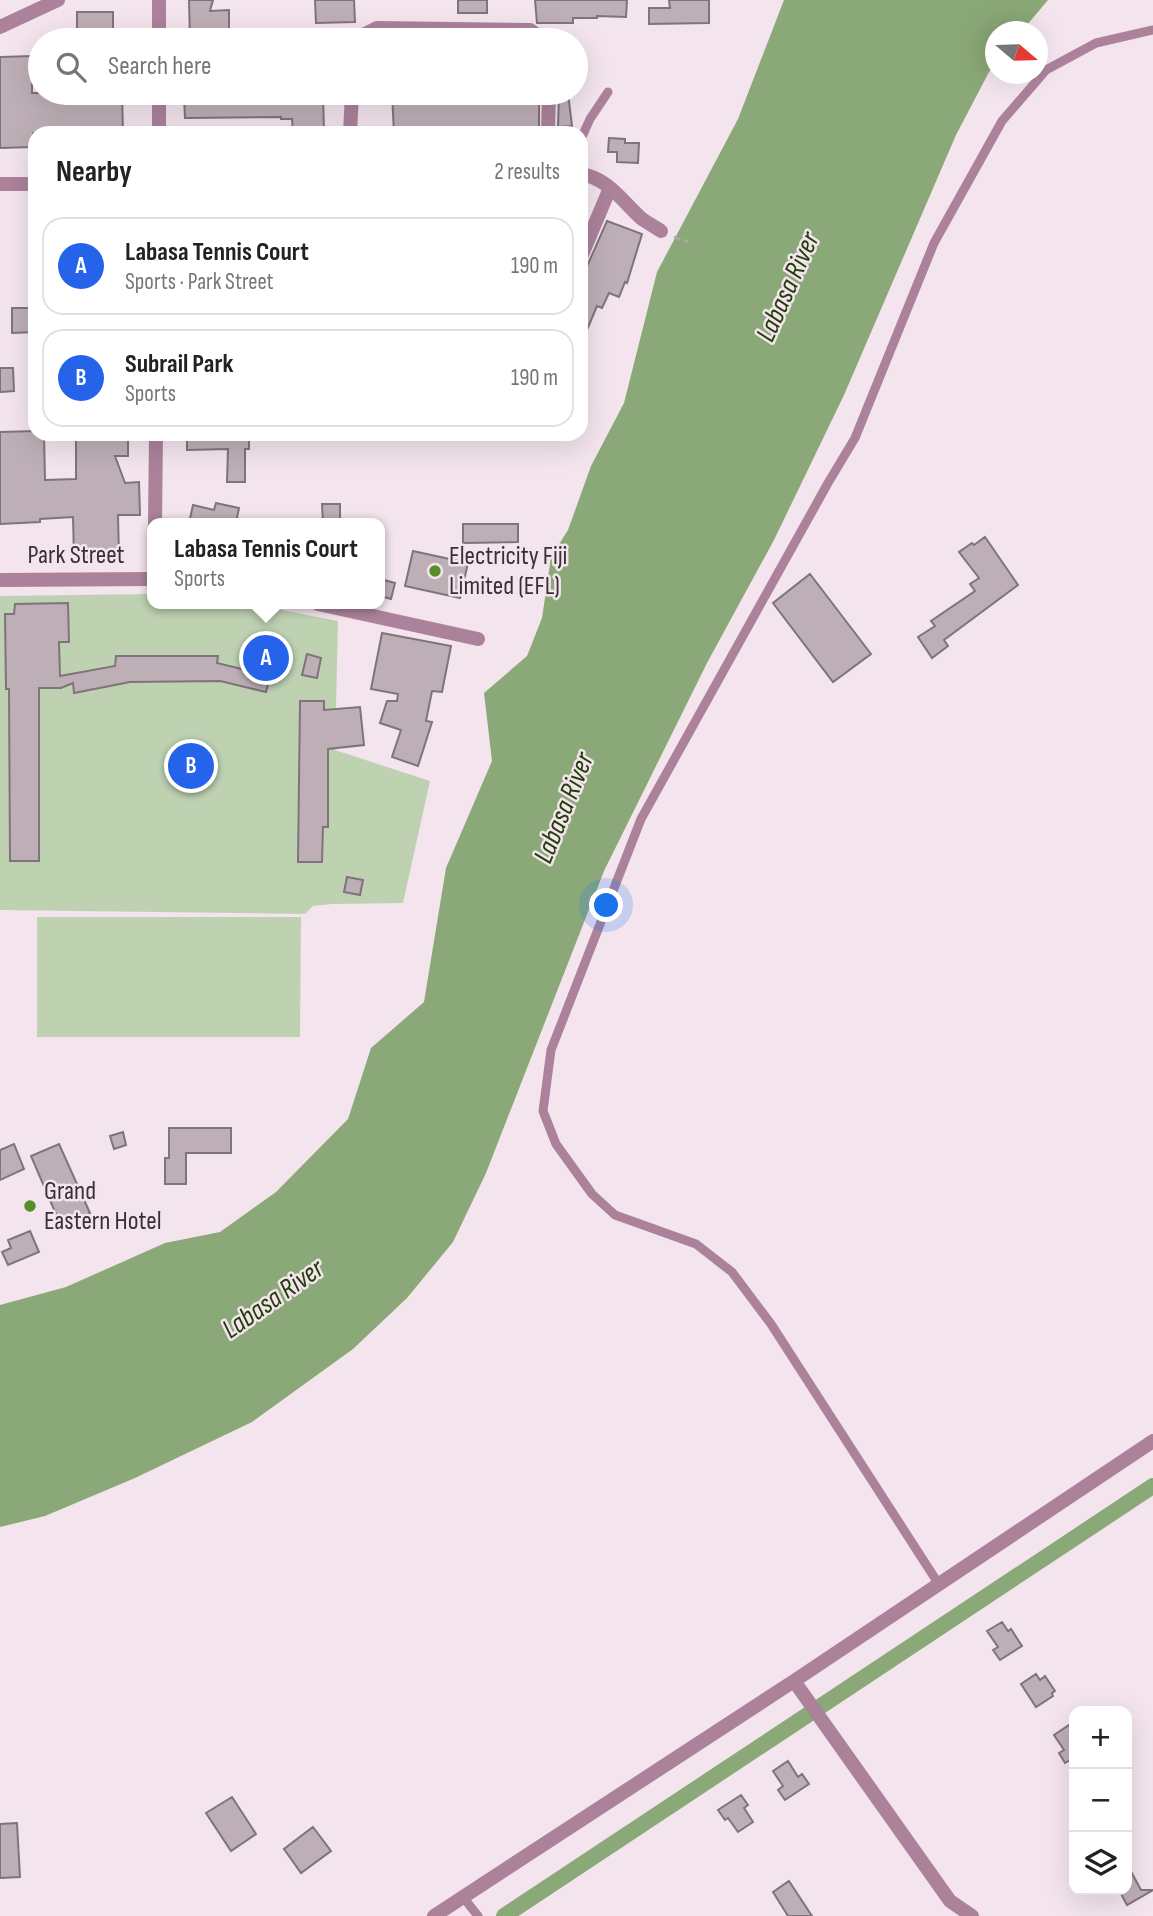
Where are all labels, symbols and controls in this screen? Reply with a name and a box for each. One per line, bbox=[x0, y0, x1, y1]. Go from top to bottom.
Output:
north arrow bbox=[985, 21, 1048, 84]
search box bbox=[28, 28, 588, 105]
icon: search bbox=[52, 48, 90, 86]
text: Search here bbox=[108, 51, 211, 82]
text: Nearby bbox=[56, 154, 132, 190]
text: 2 results bbox=[494, 158, 560, 186]
water label: Labasa River bbox=[749, 226, 827, 347]
text: Labasa Tennis Court bbox=[125, 237, 309, 268]
text: A bbox=[76, 252, 86, 280]
text: 190 m bbox=[511, 252, 558, 280]
text: Sports · Park Street bbox=[125, 268, 274, 296]
text: Subrail Park bbox=[125, 349, 233, 380]
text: B bbox=[76, 364, 86, 392]
text: 190 m bbox=[511, 364, 558, 392]
text: Sports bbox=[125, 380, 176, 408]
popup bbox=[147, 518, 385, 609]
text: Labasa Tennis Court bbox=[174, 534, 358, 565]
street label: Park Street bbox=[27, 540, 125, 571]
place label: Electricity Fiji Limited (EFL) bbox=[449, 541, 567, 602]
marker: Electricity Fiji Limited (EFL) bbox=[427, 563, 443, 579]
text: Sports bbox=[174, 565, 225, 593]
pin: A bbox=[243, 632, 289, 684]
pin: B bbox=[168, 740, 214, 792]
water label: Labasa River bbox=[527, 747, 602, 868]
your location bbox=[589, 888, 623, 922]
place label: Grand Eastern Hotel bbox=[44, 1176, 162, 1237]
marker: Grand Eastern Hotel bbox=[22, 1198, 38, 1214]
water label: Labasa River bbox=[216, 1251, 331, 1346]
map controls bbox=[1069, 1706, 1132, 1895]
button: + bbox=[1069, 1706, 1132, 1769]
button: − bbox=[1069, 1769, 1132, 1832]
button: layers bbox=[1069, 1832, 1132, 1895]

